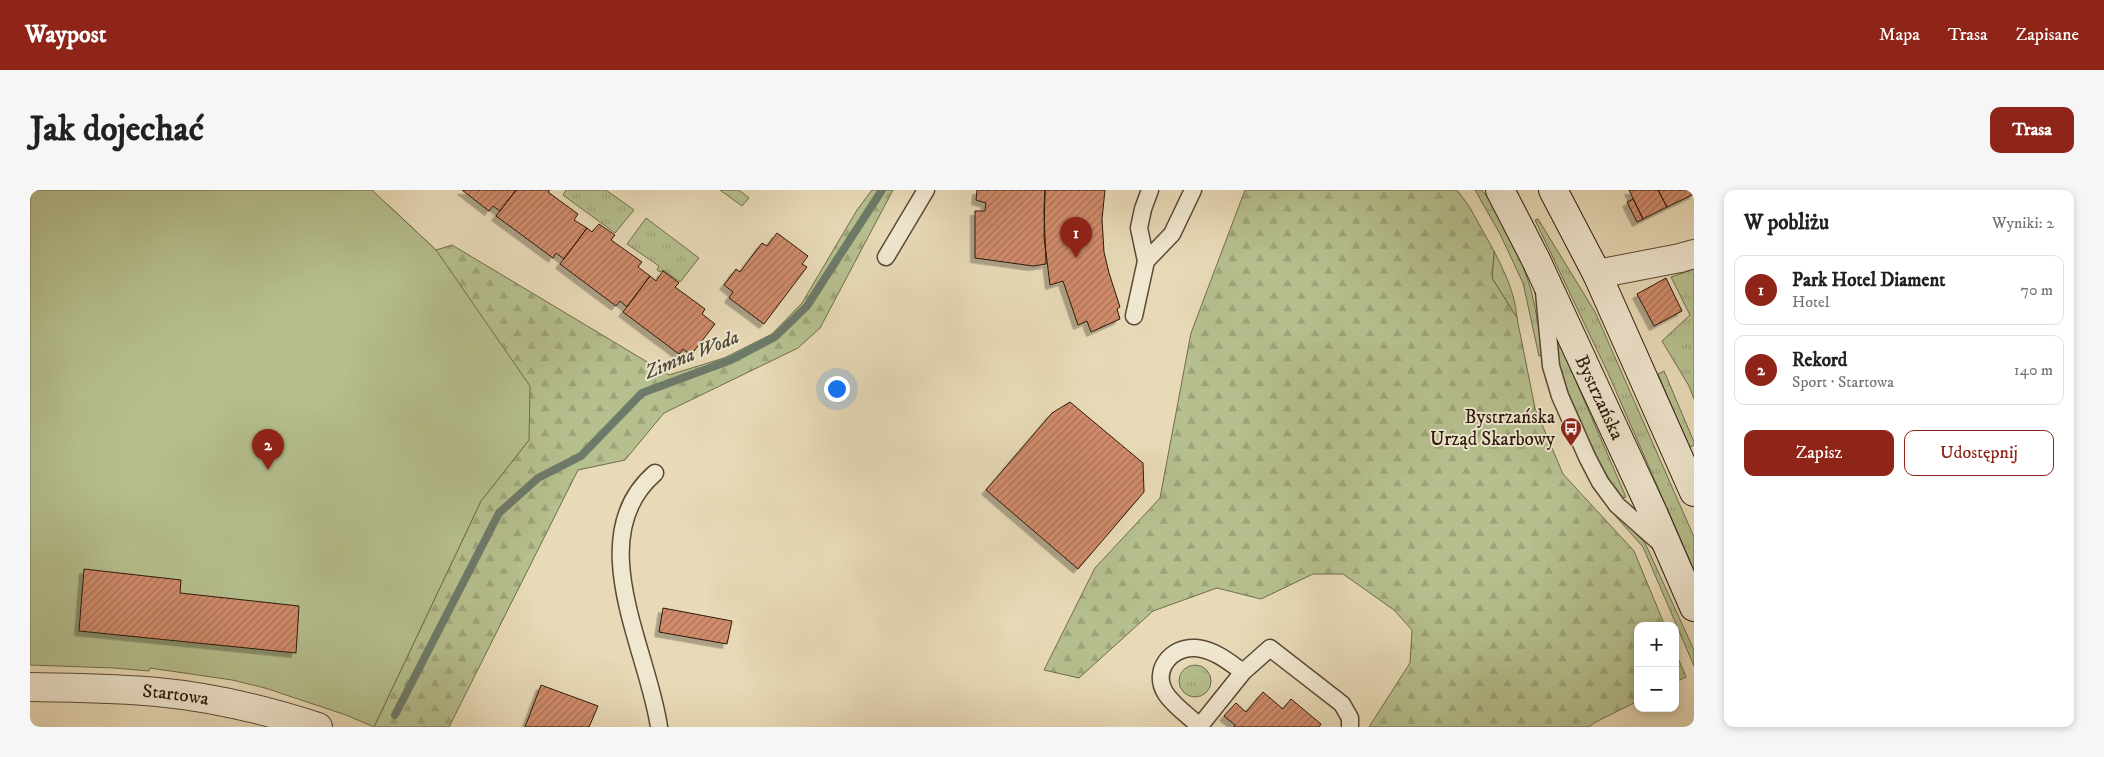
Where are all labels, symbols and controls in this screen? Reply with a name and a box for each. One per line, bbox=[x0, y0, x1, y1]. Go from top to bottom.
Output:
text: Waypost bbox=[25, 20, 106, 50]
text: Mapa bbox=[1879, 24, 1920, 46]
text: Trasa bbox=[1948, 24, 1988, 46]
text: Zapisane bbox=[2016, 24, 2079, 46]
button: Trasa bbox=[1990, 107, 2074, 153]
text: Jak dojechać bbox=[30, 108, 204, 152]
text: W pobliżu bbox=[1744, 210, 1829, 236]
text: Wyniki: 2 bbox=[1992, 213, 2054, 233]
pin: 1 bbox=[1060, 217, 1092, 258]
text: Park Hotel Diament bbox=[1792, 269, 1945, 292]
text: 1 bbox=[1758, 280, 1764, 300]
text: 70 m bbox=[2021, 280, 2053, 300]
text: Hotel bbox=[1792, 292, 1830, 312]
water label: Zimna Woda bbox=[640, 325, 743, 386]
text: Rekord bbox=[1792, 349, 1847, 372]
street label: Bystrzańska bbox=[1570, 351, 1629, 443]
text: 2 bbox=[1757, 360, 1765, 380]
text: 140 m bbox=[2014, 360, 2053, 380]
text: Sport · Startowa bbox=[1792, 372, 1894, 392]
your location bbox=[824, 376, 850, 402]
place label: Bystrzańska Urząd Skarbowy bbox=[1430, 406, 1556, 451]
bus stop icon: Bystrzańska Urząd Skarbowy bbox=[1559, 416, 1583, 447]
pin: 2 bbox=[252, 429, 284, 470]
button: Zapisz bbox=[1744, 430, 1894, 476]
button: Udostępnij bbox=[1904, 430, 2054, 476]
map controls bbox=[1634, 622, 1679, 712]
button: + bbox=[1634, 622, 1679, 667]
button: − bbox=[1634, 667, 1679, 712]
street label: Startowa bbox=[142, 679, 211, 710]

